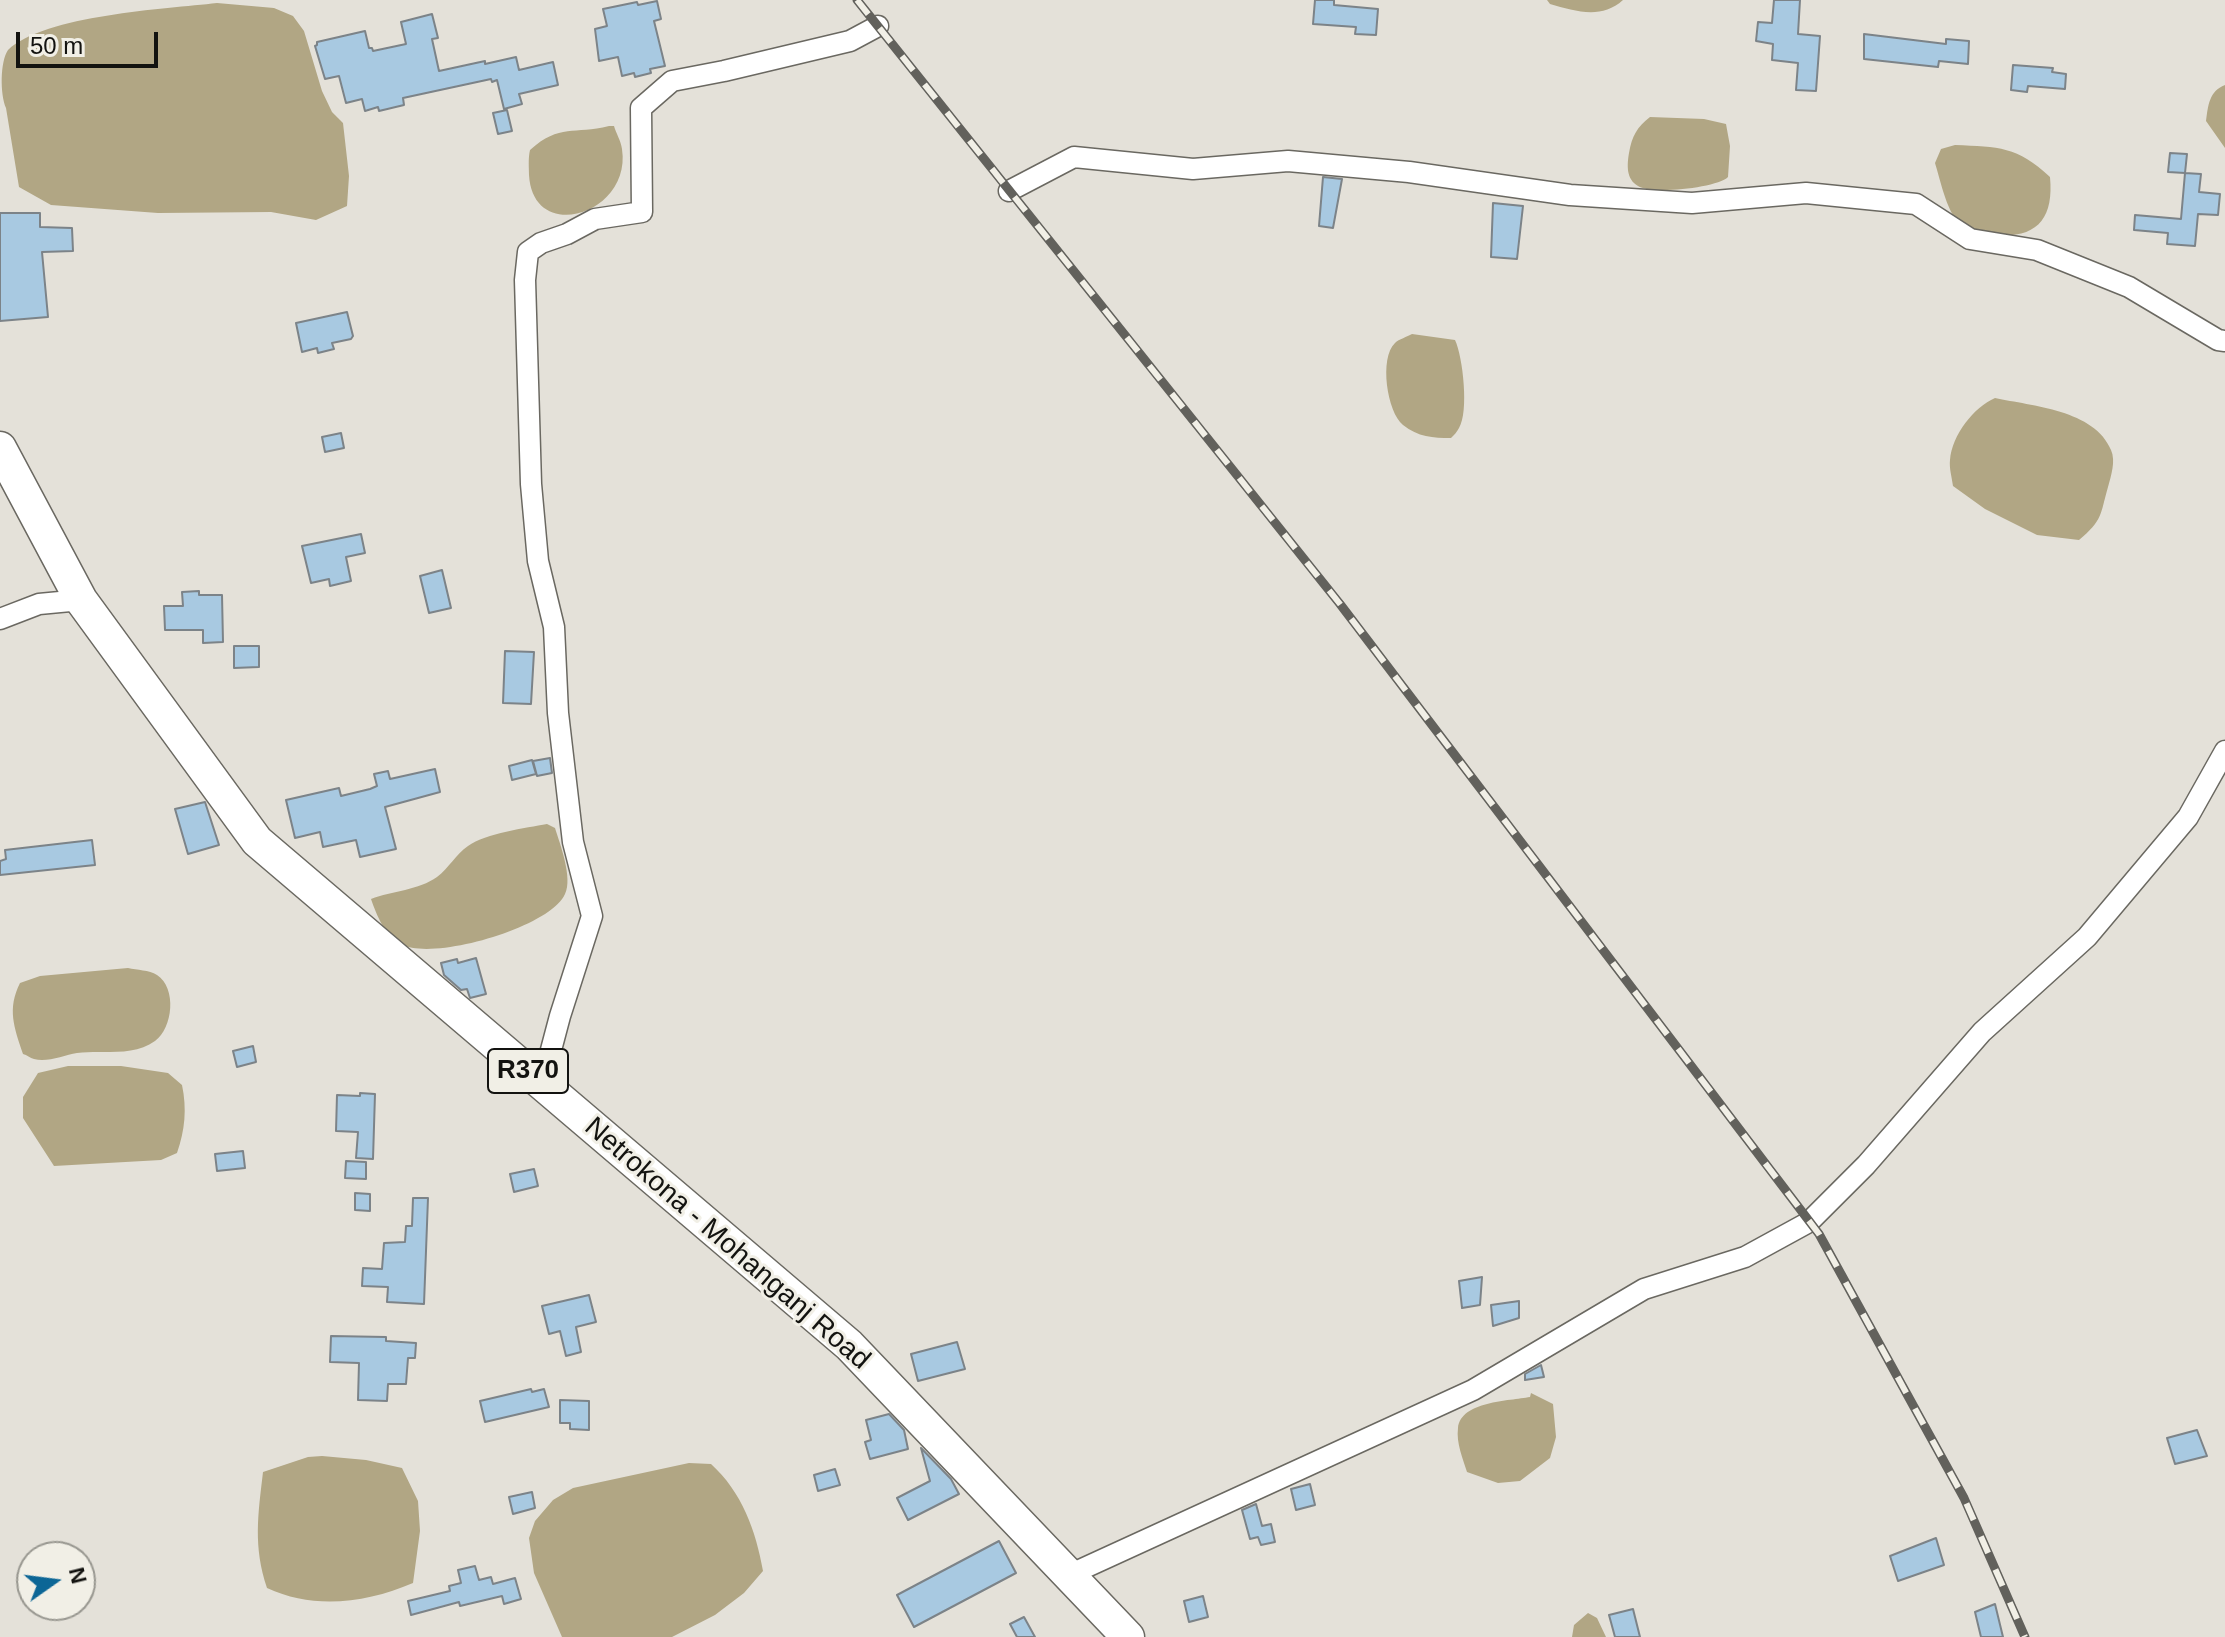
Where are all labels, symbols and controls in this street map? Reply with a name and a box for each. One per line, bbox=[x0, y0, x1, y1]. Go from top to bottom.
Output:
scale bar bbox=[20, 16, 162, 66]
text: 50 m bbox=[30, 32, 83, 59]
road number: R370 bbox=[488, 1049, 568, 1093]
street label: Netrokona - Mohanganj Road bbox=[577, 1111, 877, 1377]
north arrow bbox=[16, 1541, 96, 1621]
text: N bbox=[64, 1565, 92, 1586]

